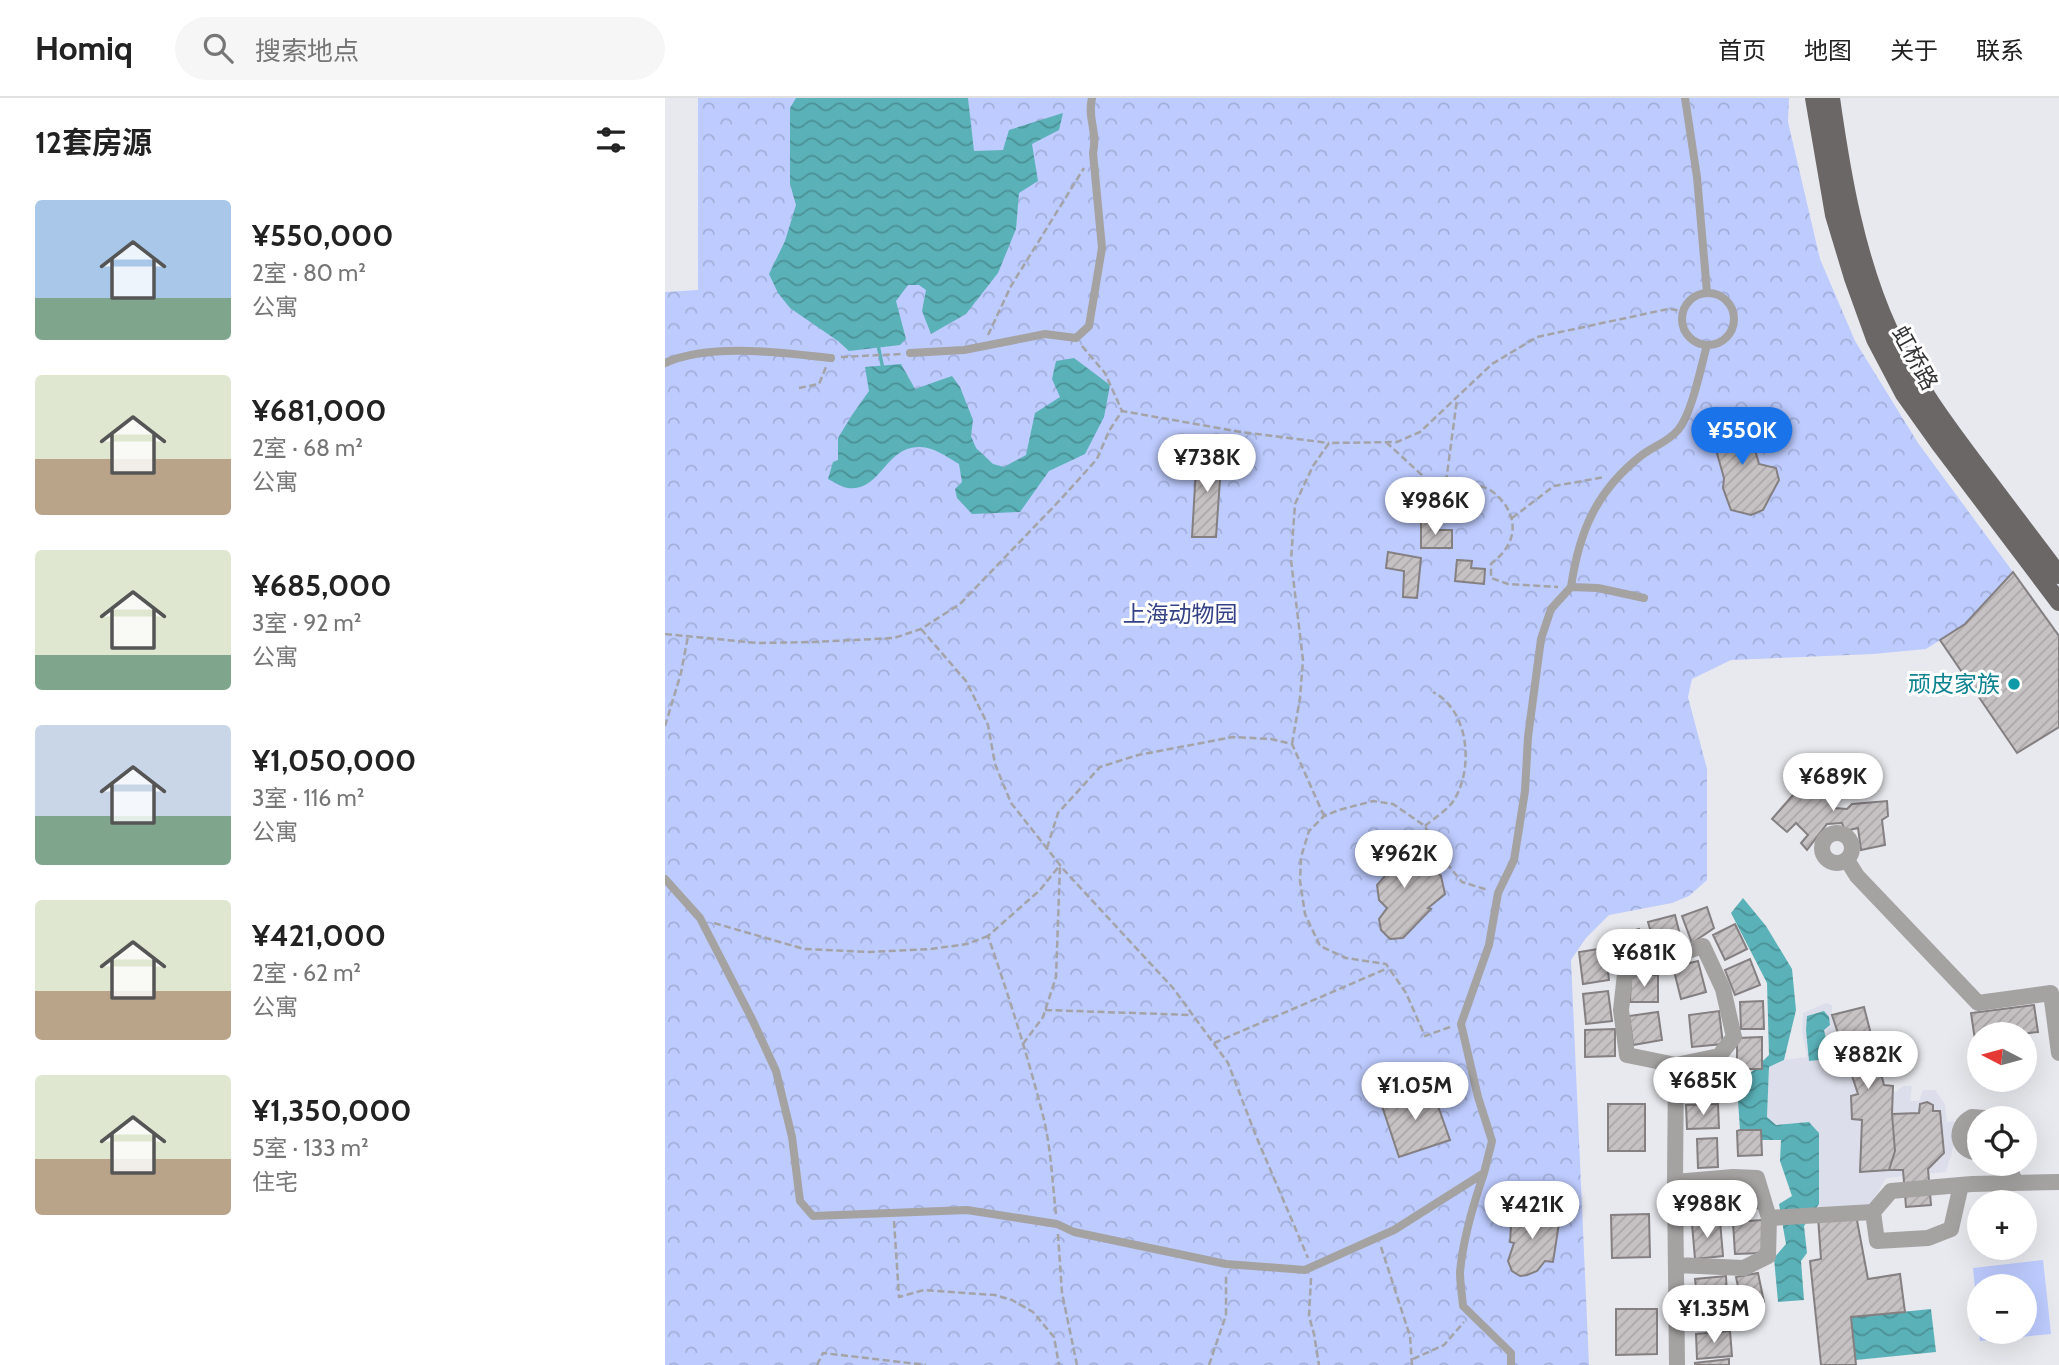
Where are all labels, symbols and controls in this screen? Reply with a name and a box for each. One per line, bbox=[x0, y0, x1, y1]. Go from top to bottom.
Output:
search box bbox=[175, 17, 665, 80]
text: Homiq bbox=[35, 28, 133, 68]
icon: search bbox=[199, 29, 237, 67]
text: 搜索地点 bbox=[255, 35, 359, 67]
text: 首页 bbox=[1718, 36, 1766, 65]
text: 地图 bbox=[1804, 36, 1852, 65]
text: 关于 bbox=[1890, 36, 1938, 65]
text: 联系 bbox=[1976, 36, 2024, 65]
icon: filters bbox=[592, 121, 630, 159]
text: 12套房源 bbox=[35, 124, 152, 161]
text: ¥550,000 bbox=[252, 217, 393, 254]
icon: home bbox=[91, 228, 175, 312]
text: 2室 · 80 m² bbox=[252, 259, 366, 287]
text: 公寓 bbox=[252, 293, 298, 321]
street label: 虹桥路 bbox=[1886, 321, 1944, 395]
text: ¥681,000 bbox=[252, 392, 386, 429]
icon: home bbox=[91, 403, 175, 487]
pin: ¥550K bbox=[1693, 408, 1791, 467]
text: ¥550K bbox=[1707, 416, 1777, 444]
text: 2室 · 68 m² bbox=[252, 434, 363, 462]
pin: ¥738K bbox=[1158, 434, 1256, 494]
text: ¥738K bbox=[1174, 443, 1240, 471]
text: 公寓 bbox=[252, 468, 298, 496]
pin: ¥986K bbox=[1386, 478, 1484, 537]
text: ¥986K bbox=[1401, 486, 1469, 514]
text: ¥685,000 bbox=[252, 567, 391, 604]
icon: home bbox=[91, 578, 175, 662]
park label: 上海动物园 bbox=[1123, 600, 1238, 628]
text: 3室 · 92 m² bbox=[252, 609, 361, 637]
text: 公寓 bbox=[252, 643, 298, 671]
place label: 顽皮家族 bbox=[1908, 670, 2000, 698]
marker: 顽皮家族 bbox=[2006, 676, 2022, 692]
text: ¥1,050,000 bbox=[252, 742, 416, 779]
icon: home bbox=[91, 753, 175, 837]
pin: ¥689K bbox=[1784, 754, 1882, 813]
text: ¥689K bbox=[1799, 762, 1867, 790]
text: 3室 · 116 m² bbox=[252, 784, 364, 812]
text: 公寓 bbox=[252, 818, 298, 846]
pin: ¥962K bbox=[1355, 830, 1453, 890]
text: ¥962K bbox=[1371, 839, 1437, 867]
text: ¥421,000 bbox=[252, 917, 386, 954]
icon: home bbox=[91, 928, 175, 1012]
pin: ¥681K bbox=[1595, 930, 1693, 989]
text: ¥681K bbox=[1612, 938, 1676, 966]
text: 2室 · 62 m² bbox=[252, 959, 361, 987]
text: 公寓 bbox=[252, 993, 298, 1021]
north arrow bbox=[1967, 1022, 2037, 1092]
map controls bbox=[1967, 1022, 2037, 1344]
pin: ¥882K bbox=[1819, 1032, 1917, 1091]
text: ¥882K bbox=[1834, 1040, 1902, 1068]
pin: ¥685K bbox=[1654, 1058, 1752, 1117]
pin: ¥1.05M bbox=[1358, 1062, 1472, 1122]
text: ¥685K bbox=[1669, 1066, 1737, 1094]
text: ¥1.05M bbox=[1377, 1071, 1453, 1099]
text: ¥1,350,000 bbox=[252, 1092, 412, 1129]
icon: home bbox=[91, 1103, 175, 1187]
button: locate bbox=[1967, 1106, 2037, 1176]
text: 5室 · 133 m² bbox=[252, 1134, 369, 1162]
text: 住宅 bbox=[252, 1168, 298, 1196]
pin: ¥988K bbox=[1658, 1180, 1756, 1240]
pin: ¥421K bbox=[1483, 1182, 1581, 1241]
text: ¥988K bbox=[1672, 1189, 1742, 1217]
text: ¥421K bbox=[1500, 1190, 1564, 1218]
button: + bbox=[1967, 1190, 2037, 1260]
button: − bbox=[1967, 1274, 2037, 1344]
pin: ¥1.35M bbox=[1657, 1286, 1771, 1345]
text: ¥1.35M bbox=[1678, 1294, 1750, 1322]

